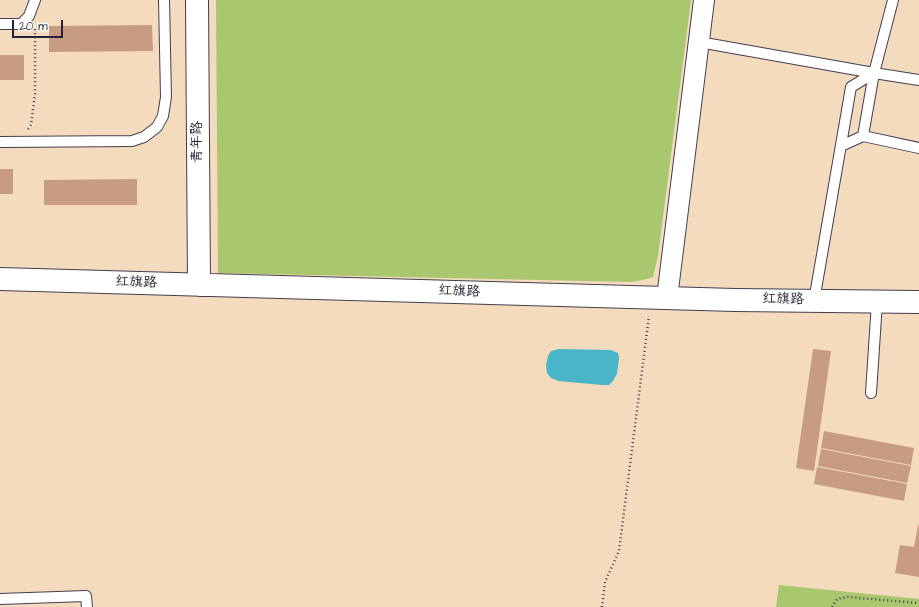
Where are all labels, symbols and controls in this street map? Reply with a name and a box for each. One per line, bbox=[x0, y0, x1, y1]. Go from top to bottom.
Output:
scale bar bbox=[14, 12, 65, 38]
text: 20 m bbox=[19, 18, 48, 35]
street label: 青年路 bbox=[190, 121, 206, 163]
street label: 红旗路 bbox=[115, 274, 157, 292]
street label: 红旗路 bbox=[438, 283, 480, 301]
street label: 红旗路 bbox=[762, 291, 804, 309]

